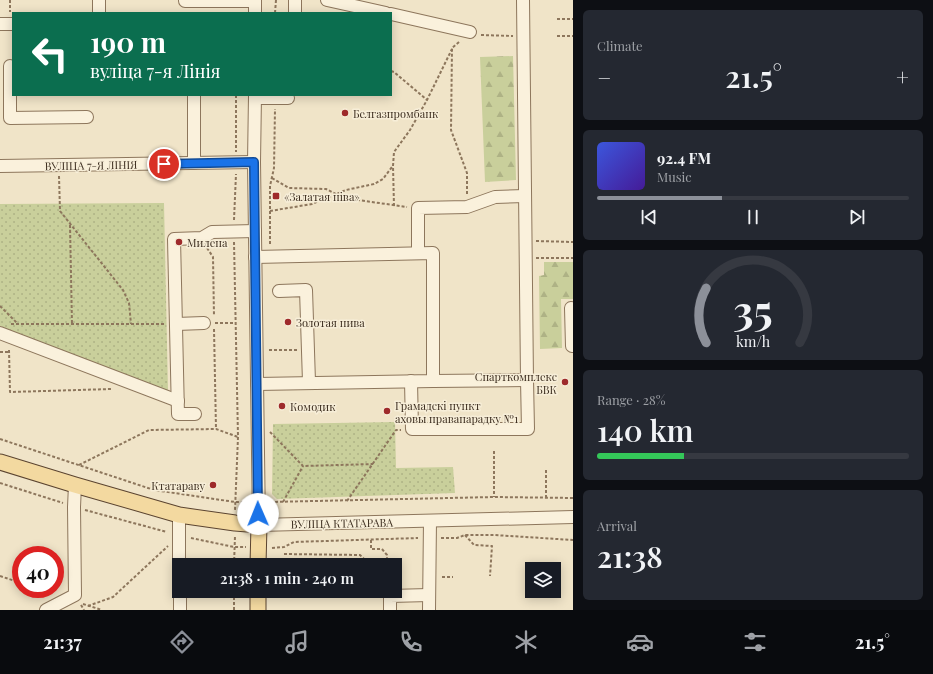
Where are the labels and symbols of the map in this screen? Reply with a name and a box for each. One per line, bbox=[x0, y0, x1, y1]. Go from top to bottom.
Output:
place label: Белгазпромбанк bbox=[353, 106, 439, 121]
marker: Белгазпромбанк bbox=[340, 108, 350, 118]
pin bbox=[147, 147, 181, 181]
street label: ВУЛІЦА 7-Я ЛІНІЯ bbox=[45, 157, 137, 173]
place label: «Залатая ніва» bbox=[284, 189, 360, 204]
marker: «Залатая ніва» bbox=[271, 191, 281, 201]
place label: Милена bbox=[187, 235, 228, 250]
marker: Милена bbox=[174, 237, 184, 247]
place label: Золотая нива bbox=[296, 315, 365, 330]
marker: Золотая нива bbox=[283, 317, 293, 327]
place label: Спарткомплекс БВК bbox=[475, 369, 558, 397]
marker: Спарткомплекс БВК bbox=[560, 377, 570, 387]
place label: Грамадскі пункт аховы правапарадку №1 bbox=[395, 398, 518, 426]
place label: Комодик bbox=[290, 399, 336, 414]
marker: Комодик bbox=[277, 401, 287, 411]
marker: Грамадскі пункт аховы правапарадку №1 bbox=[382, 406, 392, 416]
place label: Ктатараву bbox=[151, 478, 205, 493]
marker: Ктатараву bbox=[208, 480, 218, 490]
position arrow bbox=[237, 493, 279, 535]
street label: ВУЛІЦА КТАТАРАВА bbox=[291, 515, 393, 531]
speed limit sign: 40 bbox=[12, 546, 64, 598]

